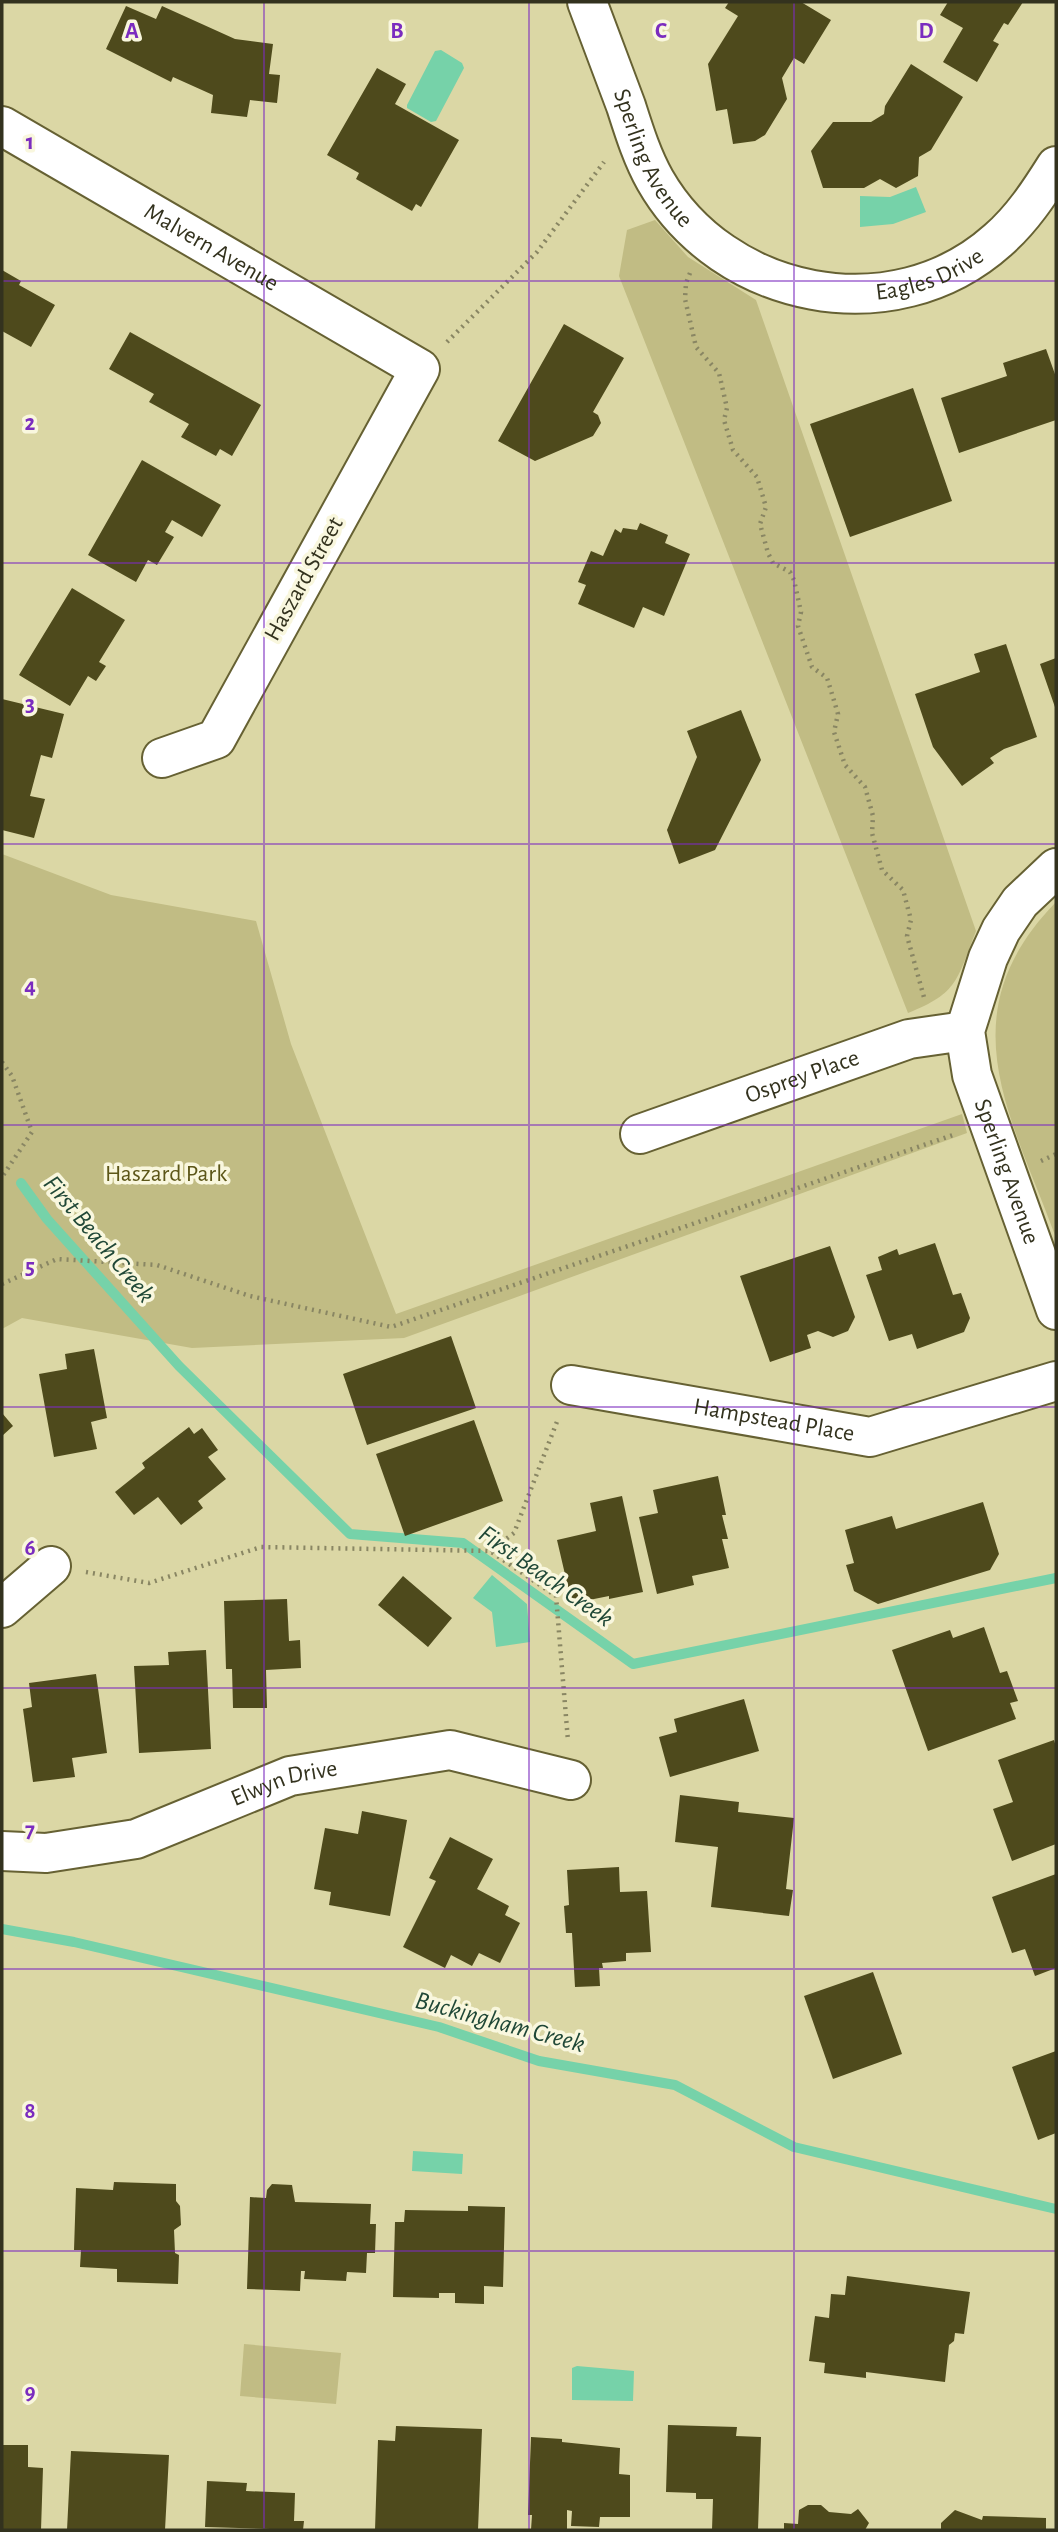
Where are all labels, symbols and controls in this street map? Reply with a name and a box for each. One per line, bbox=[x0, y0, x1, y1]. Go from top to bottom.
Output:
text: A bbox=[125, 20, 139, 43]
text: B bbox=[390, 20, 404, 43]
text: C bbox=[655, 20, 667, 43]
text: D bbox=[918, 20, 934, 43]
street label: Sperling Avenue bbox=[609, 86, 697, 232]
text: 1 bbox=[26, 131, 34, 154]
street label: Malvern Avenue bbox=[140, 199, 282, 296]
street label: Eagles Drive bbox=[874, 244, 988, 305]
text: 2 bbox=[25, 412, 36, 435]
street label: Haszard Street bbox=[260, 513, 348, 645]
text: 3 bbox=[25, 693, 35, 716]
text: 4 bbox=[24, 975, 36, 998]
street label: Osprey Place bbox=[742, 1046, 862, 1108]
street label: Sperling Avenue bbox=[970, 1096, 1043, 1247]
park label: Haszard Park bbox=[105, 1162, 227, 1186]
water label: First Beach Creek bbox=[39, 1170, 159, 1308]
text: 5 bbox=[25, 1256, 35, 1279]
street label: Hampstead Place bbox=[692, 1395, 856, 1446]
water label: First Beach Creek bbox=[474, 1520, 618, 1632]
text: 6 bbox=[24, 1537, 36, 1560]
street label: Elwyn Drive bbox=[227, 1757, 339, 1811]
text: 7 bbox=[25, 1819, 35, 1842]
water label: Buckingham Creek bbox=[413, 1987, 587, 2057]
text: 8 bbox=[24, 2100, 36, 2123]
text: 9 bbox=[24, 2381, 36, 2404]

